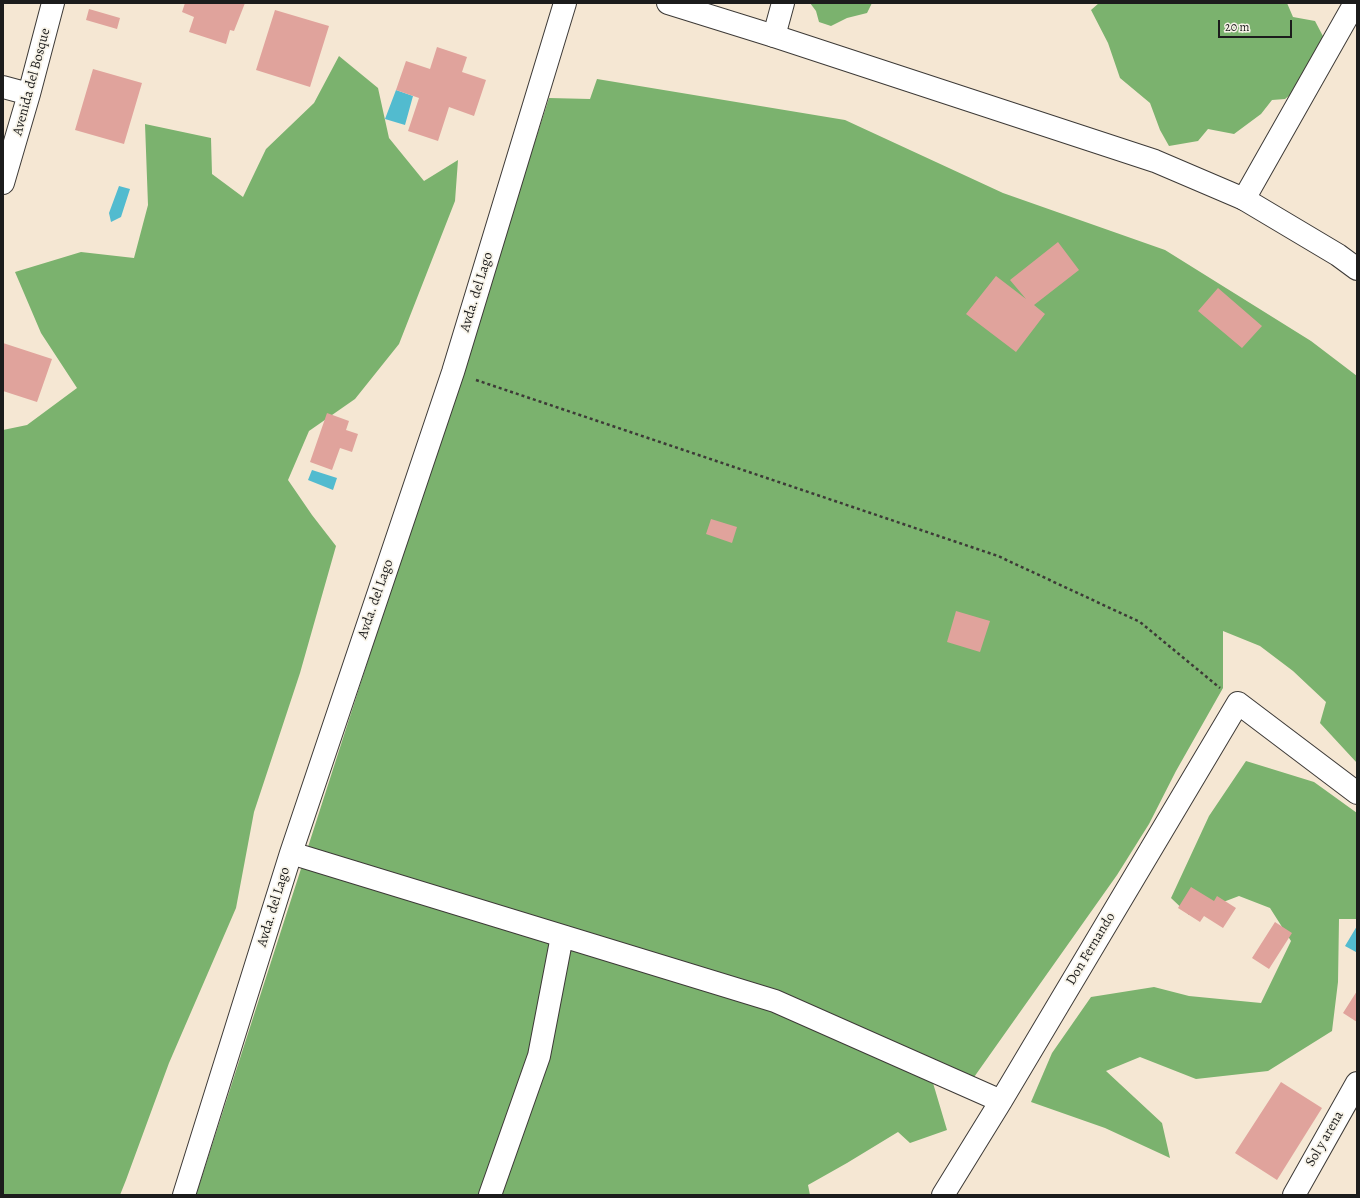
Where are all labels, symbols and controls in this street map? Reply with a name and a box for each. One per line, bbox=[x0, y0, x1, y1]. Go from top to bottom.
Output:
scale bar bbox=[1220, 12, 1294, 38]
text: 20 m bbox=[1225, 19, 1249, 35]
street label: Avenida del Bosque bbox=[10, 26, 54, 138]
street label: Avda. del Lago bbox=[457, 250, 497, 334]
street label: Avda. del Lago bbox=[355, 557, 397, 641]
street label: Avda. del Lago bbox=[254, 865, 294, 949]
street label: Don Fernando bbox=[1063, 910, 1119, 988]
street label: Sol y arena bbox=[1302, 1108, 1348, 1170]

